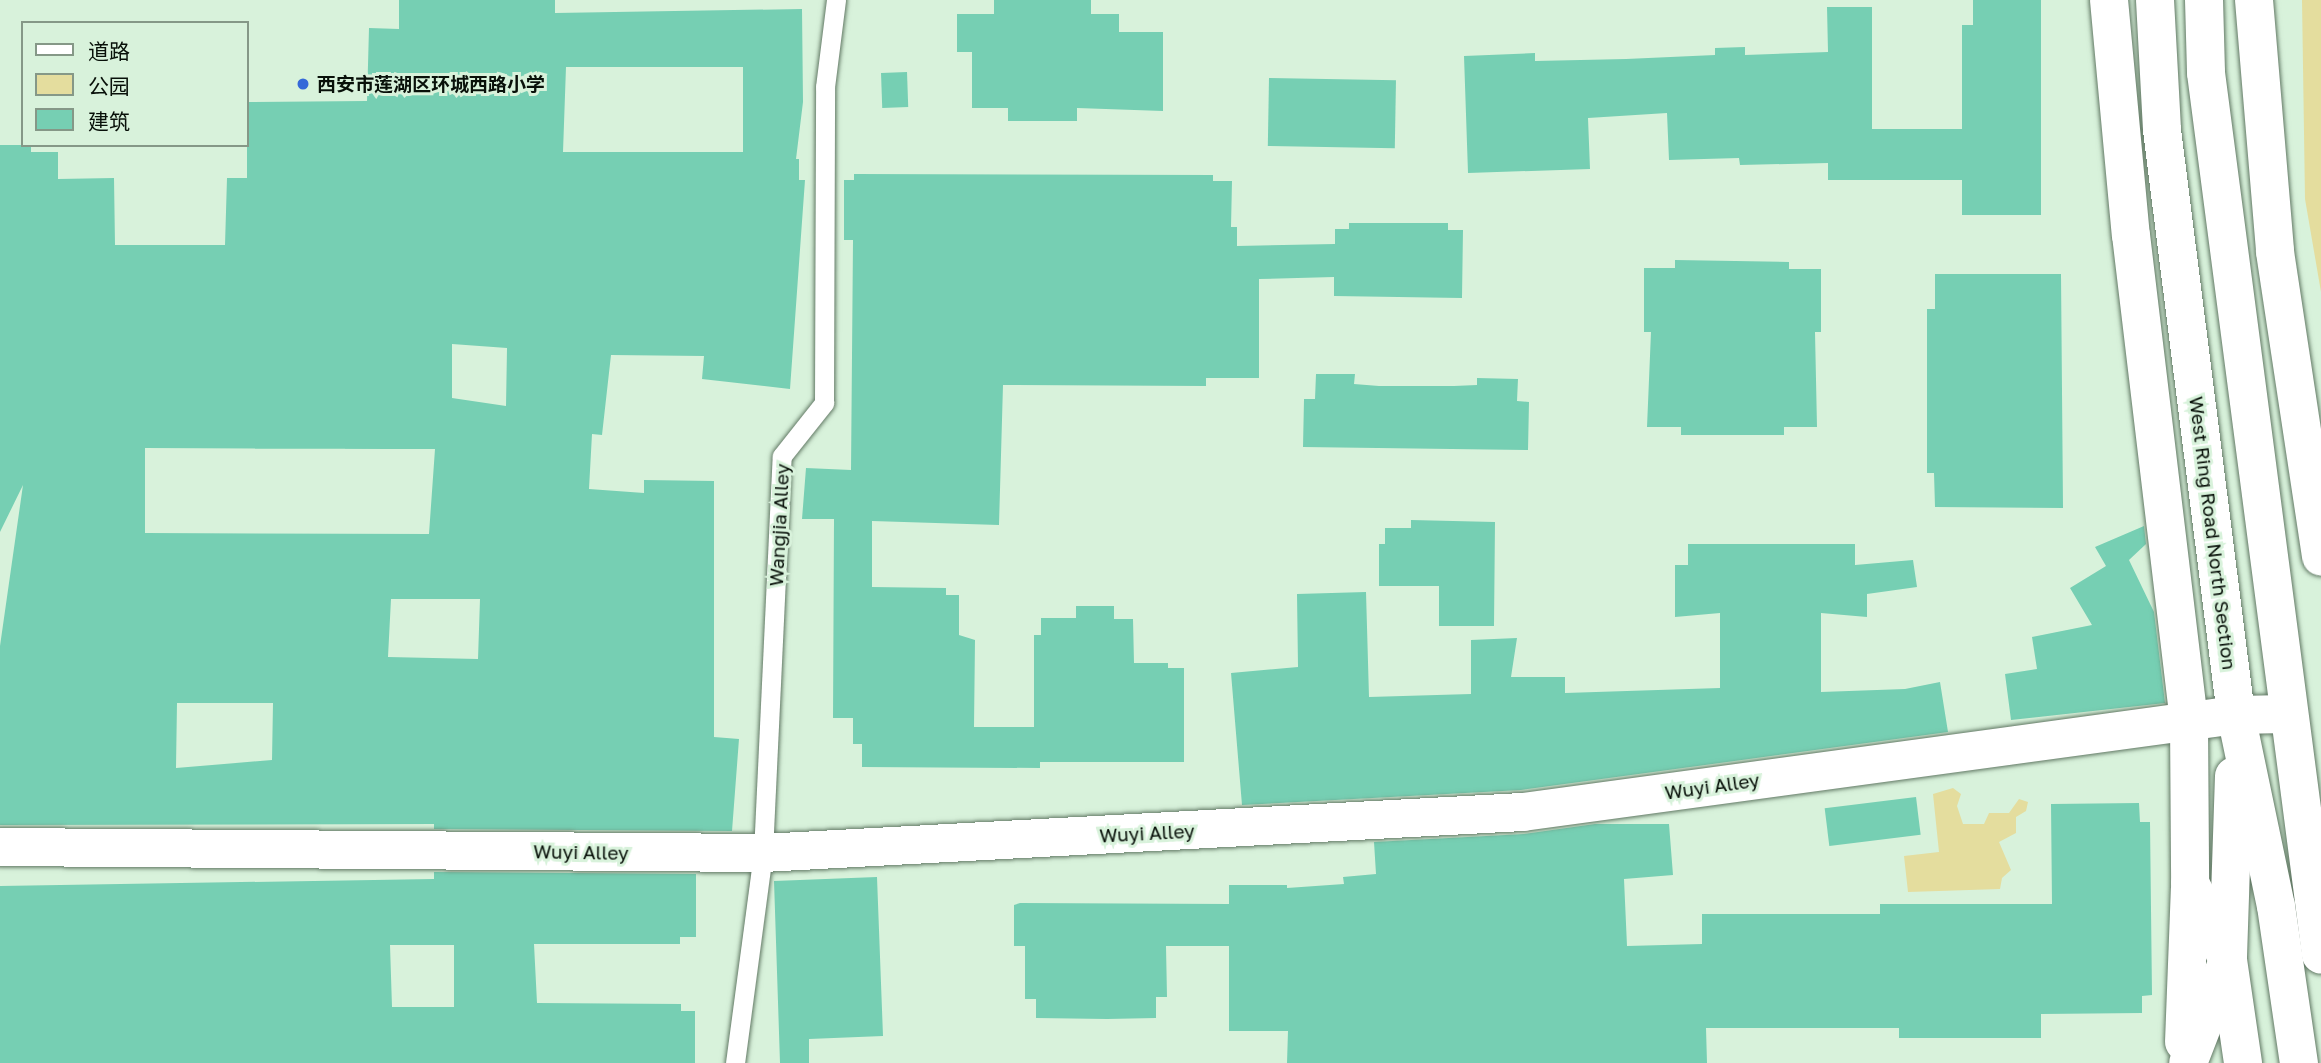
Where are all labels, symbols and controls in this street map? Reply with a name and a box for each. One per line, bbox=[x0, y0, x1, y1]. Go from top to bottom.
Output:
legend bbox=[21, 21, 248, 147]
text: 道路 bbox=[88, 38, 130, 64]
text: 公园 bbox=[88, 73, 130, 99]
place label: 西安市莲湖区环城西路小学 bbox=[317, 73, 545, 95]
marker: 西安市莲湖区环城西路小学 bbox=[295, 76, 311, 92]
text: 建筑 bbox=[88, 108, 130, 134]
street label: West Ring Road North Section bbox=[2185, 395, 2241, 671]
street label: Wangjia Alley bbox=[764, 463, 794, 587]
street label: Wuyi Alley bbox=[1663, 768, 1761, 804]
street label: Wuyi Alley bbox=[1099, 819, 1195, 847]
street label: Wuyi Alley bbox=[533, 840, 629, 864]

